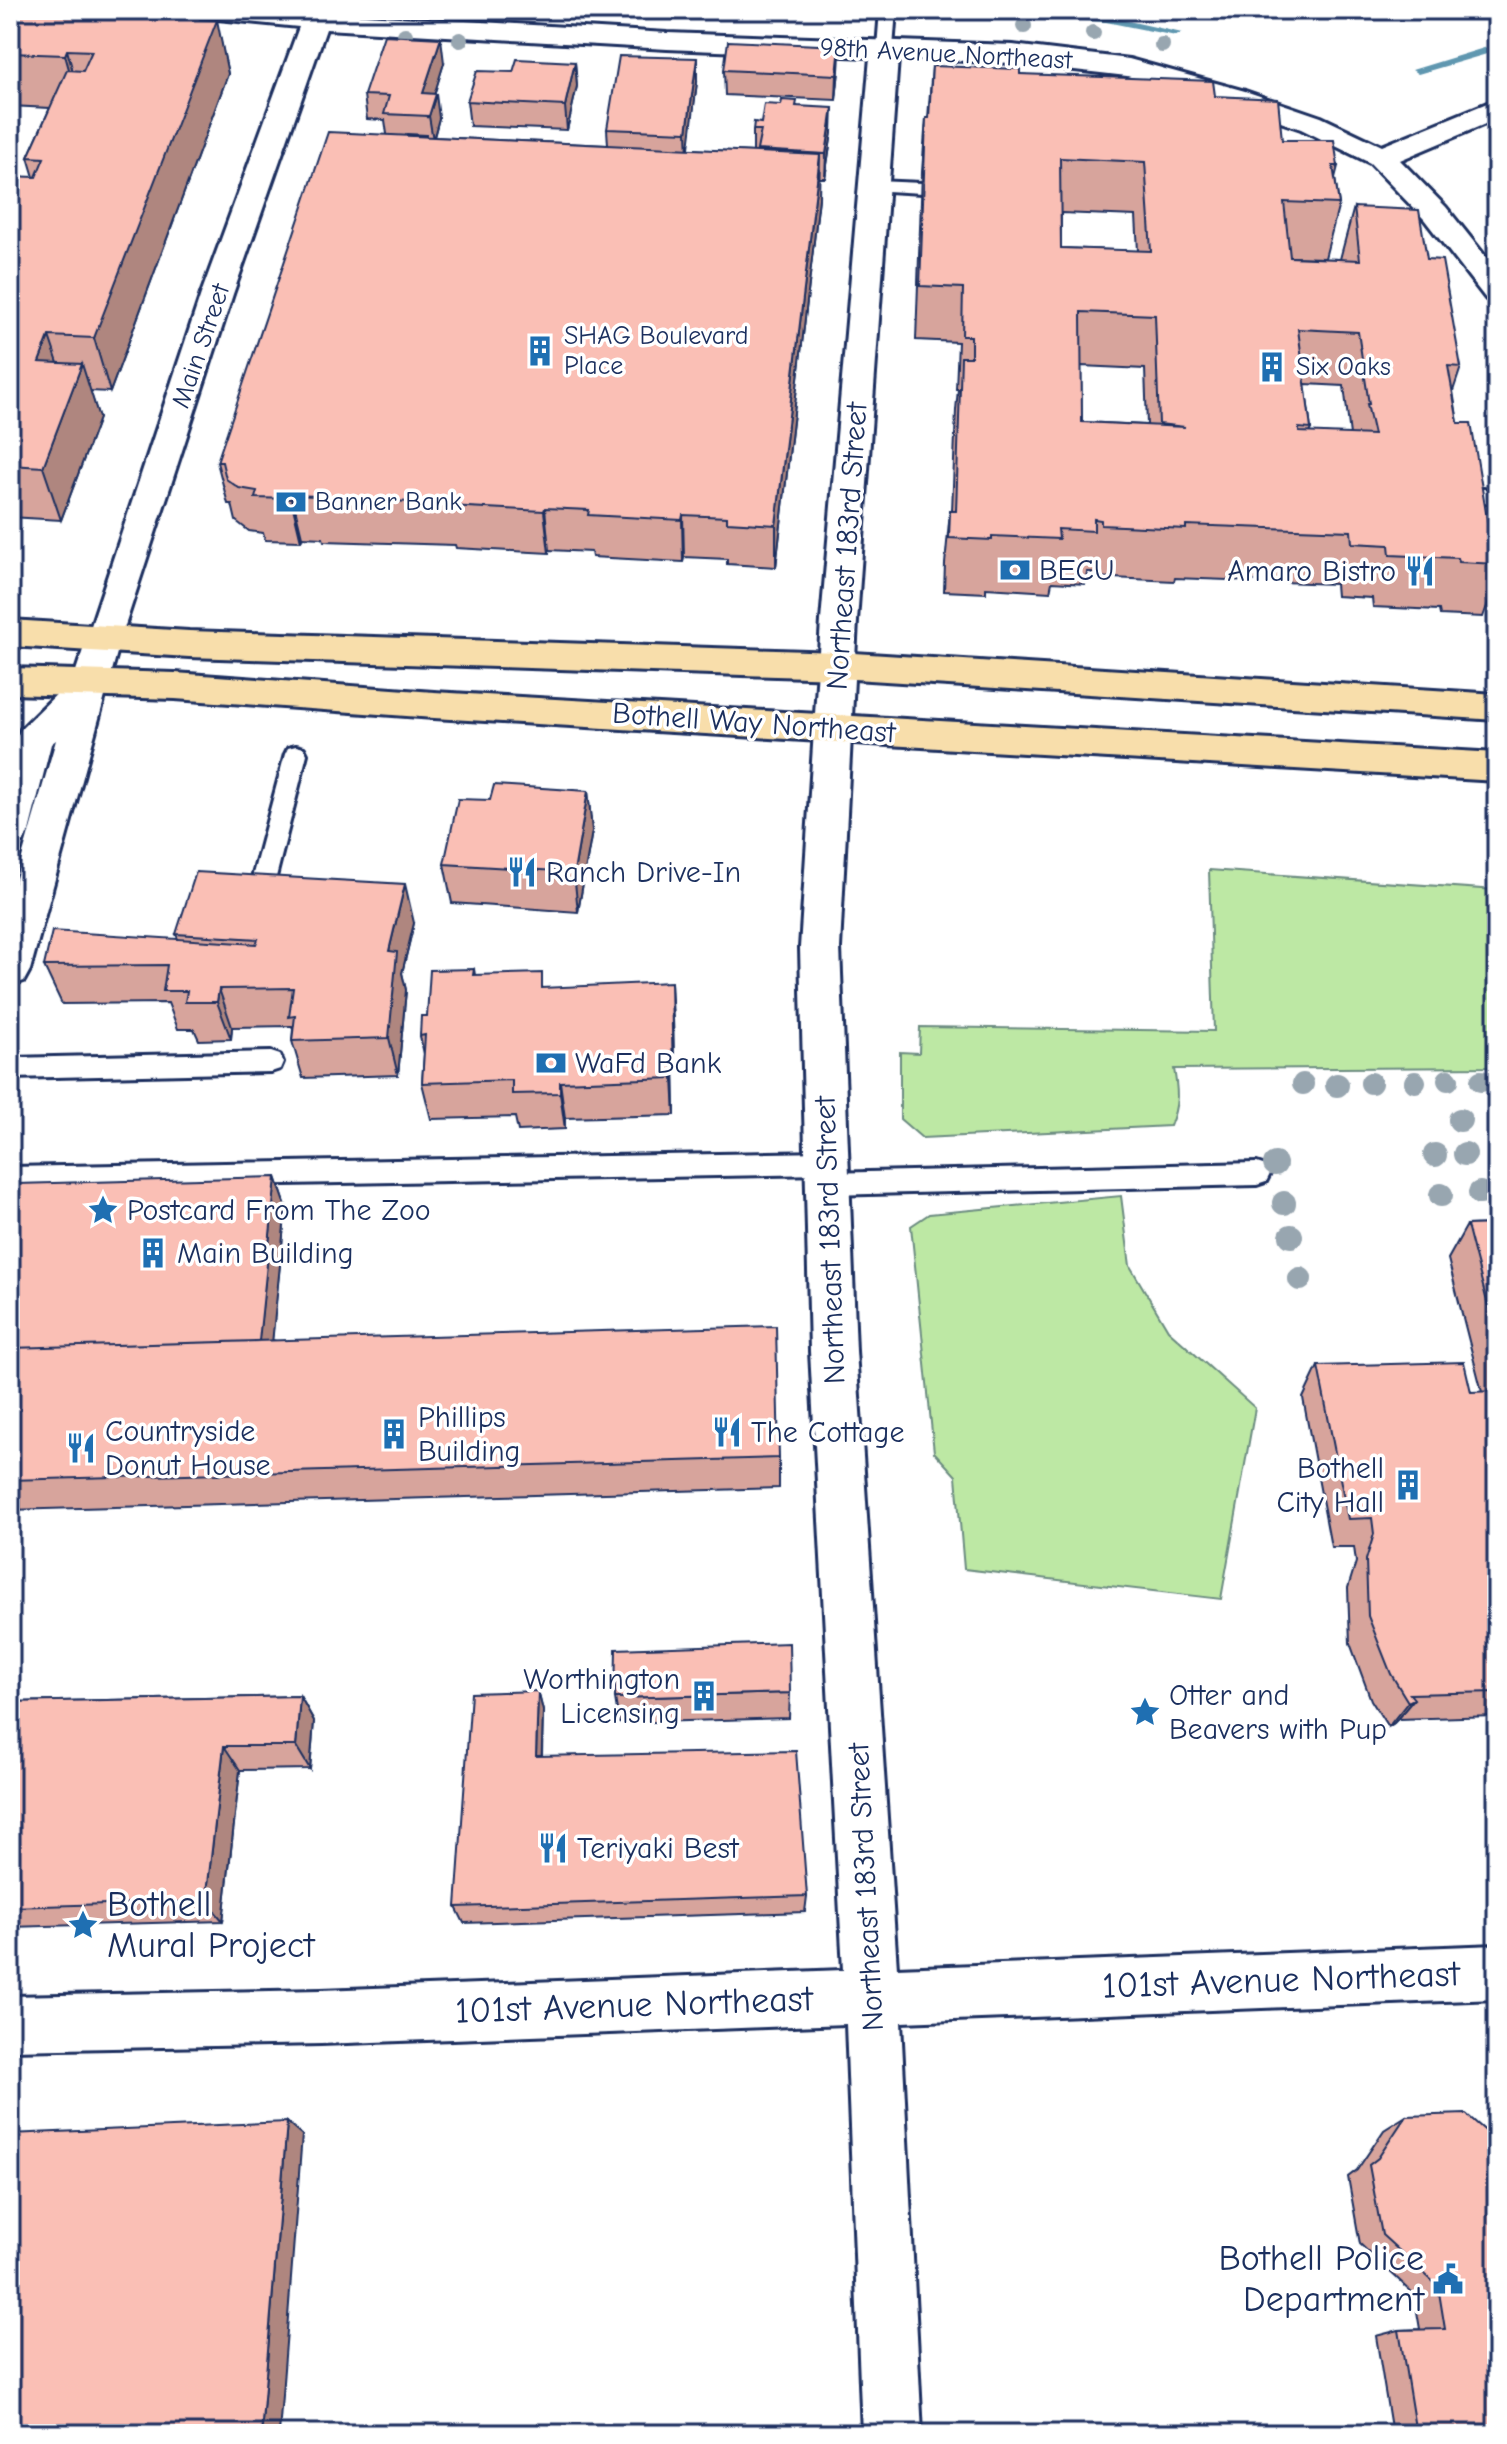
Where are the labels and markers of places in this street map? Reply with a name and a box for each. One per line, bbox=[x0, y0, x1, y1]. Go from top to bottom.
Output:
place label: SHAG Boulevard Place bbox=[564, 321, 748, 381]
building icon: SHAG Boulevard Place bbox=[523, 334, 557, 368]
building icon: Six Oaks bbox=[1255, 350, 1289, 384]
place label: Six Oaks bbox=[1296, 352, 1391, 382]
bank icon: Banner Bank bbox=[274, 485, 308, 519]
place label: Banner Bank bbox=[315, 487, 462, 517]
bank icon: BECU bbox=[998, 553, 1032, 587]
place label: BECU bbox=[1039, 553, 1115, 588]
place label: Amaro Bistro bbox=[1227, 554, 1396, 589]
restaurant icon: Amaro Bistro bbox=[1403, 554, 1437, 588]
restaurant icon: Ranch Drive-In bbox=[505, 855, 539, 889]
place label: Ranch Drive-In bbox=[546, 855, 741, 890]
bank icon: WaFd Bank bbox=[534, 1046, 568, 1080]
place label: WaFd Bank bbox=[575, 1046, 722, 1081]
place icon: Postcard From The Zoo bbox=[86, 1193, 120, 1227]
place label: Postcard From The Zoo bbox=[127, 1193, 431, 1228]
building icon: Main Building bbox=[136, 1236, 170, 1270]
place label: Main Building bbox=[177, 1236, 354, 1271]
place label: Phillips Building bbox=[418, 1400, 521, 1469]
place label: Countryside Donut House bbox=[105, 1414, 271, 1483]
restaurant icon: The Cottage bbox=[710, 1415, 744, 1449]
place label: The Cottage bbox=[751, 1415, 905, 1450]
building icon: Phillips Building bbox=[377, 1417, 411, 1451]
restaurant icon: Countryside Donut House bbox=[64, 1431, 98, 1465]
place label: Bothell City Hall bbox=[1276, 1451, 1384, 1520]
building icon: Bothell City Hall bbox=[1391, 1468, 1425, 1502]
place label: Worthington Licensing bbox=[523, 1662, 680, 1731]
place label: Otter and Beavers with Pup bbox=[1169, 1678, 1387, 1747]
building icon: Worthington Licensing bbox=[687, 1679, 721, 1713]
place icon: Otter and Beavers with Pup bbox=[1128, 1695, 1162, 1729]
restaurant icon: Teriyaki Best bbox=[536, 1831, 570, 1865]
place label: Teriyaki Best bbox=[577, 1831, 740, 1866]
place label: Bothell Mural Project bbox=[107, 1884, 316, 1966]
place icon: Bothell Mural Project bbox=[66, 1908, 100, 1942]
place label: Bothell Police Department bbox=[1218, 2238, 1426, 2320]
public building icon: Bothell Police Department bbox=[1431, 2262, 1465, 2296]

